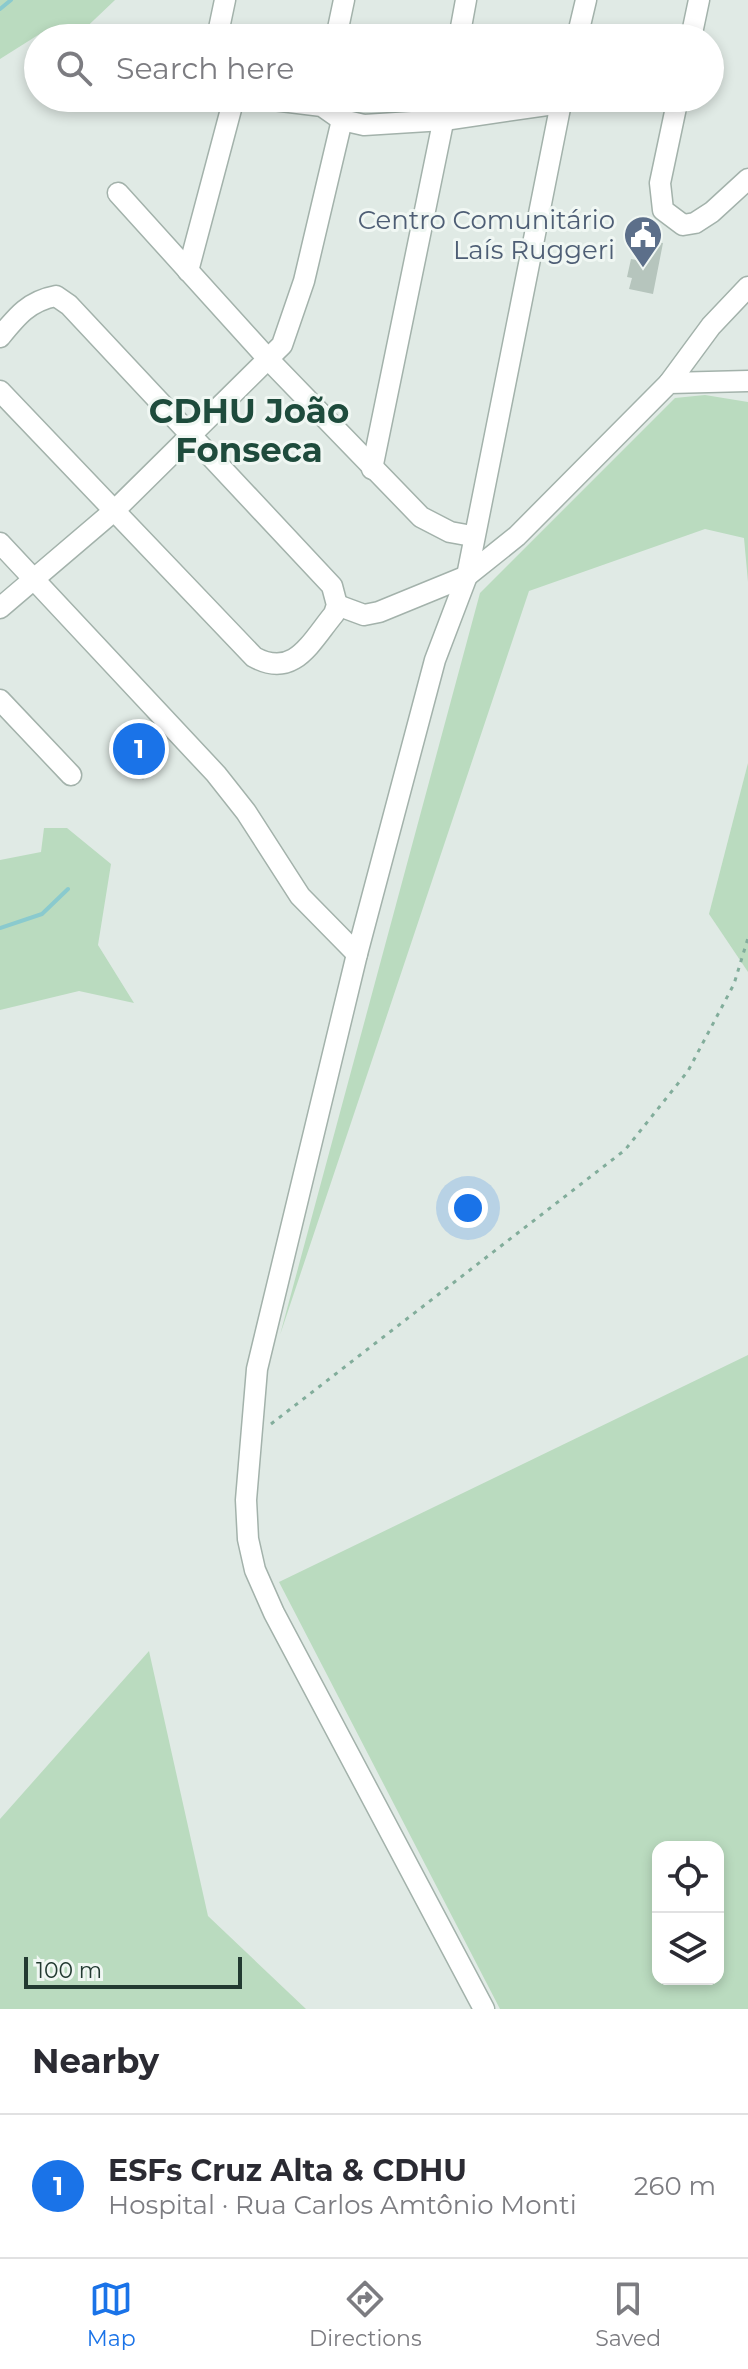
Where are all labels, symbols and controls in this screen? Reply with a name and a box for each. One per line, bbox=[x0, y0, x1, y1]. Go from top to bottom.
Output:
search box bbox=[24, 24, 724, 112]
icon: search bbox=[52, 46, 96, 90]
text: Search here bbox=[116, 50, 294, 87]
place label: Centro Comunitário Laís Ruggeri bbox=[358, 204, 615, 266]
public building icon: Centro Comunitário Laís Ruggeri bbox=[622, 214, 664, 269]
district label: CDHU João Fonseca bbox=[149, 390, 349, 471]
pin: 1 bbox=[113, 719, 165, 779]
your location bbox=[448, 1188, 488, 1228]
map controls bbox=[652, 1841, 724, 1985]
button: locate bbox=[652, 1841, 724, 1913]
button: layers bbox=[652, 1913, 724, 1985]
scale bar bbox=[24, 1953, 242, 1989]
text: 100 m bbox=[36, 1957, 102, 1984]
text: Nearby bbox=[32, 2040, 159, 2082]
text: ESFs Cruz Alta & CDHU bbox=[108, 2152, 467, 2189]
text: 1 bbox=[53, 2170, 63, 2202]
text: 260 m bbox=[634, 2170, 716, 2202]
text: Hospital · Rua Carlos Amtônio Monti bbox=[108, 2189, 577, 2221]
tab: Map bbox=[87, 2277, 136, 2352]
tab: Directions bbox=[309, 2277, 422, 2352]
tab: Saved bbox=[595, 2277, 661, 2352]

